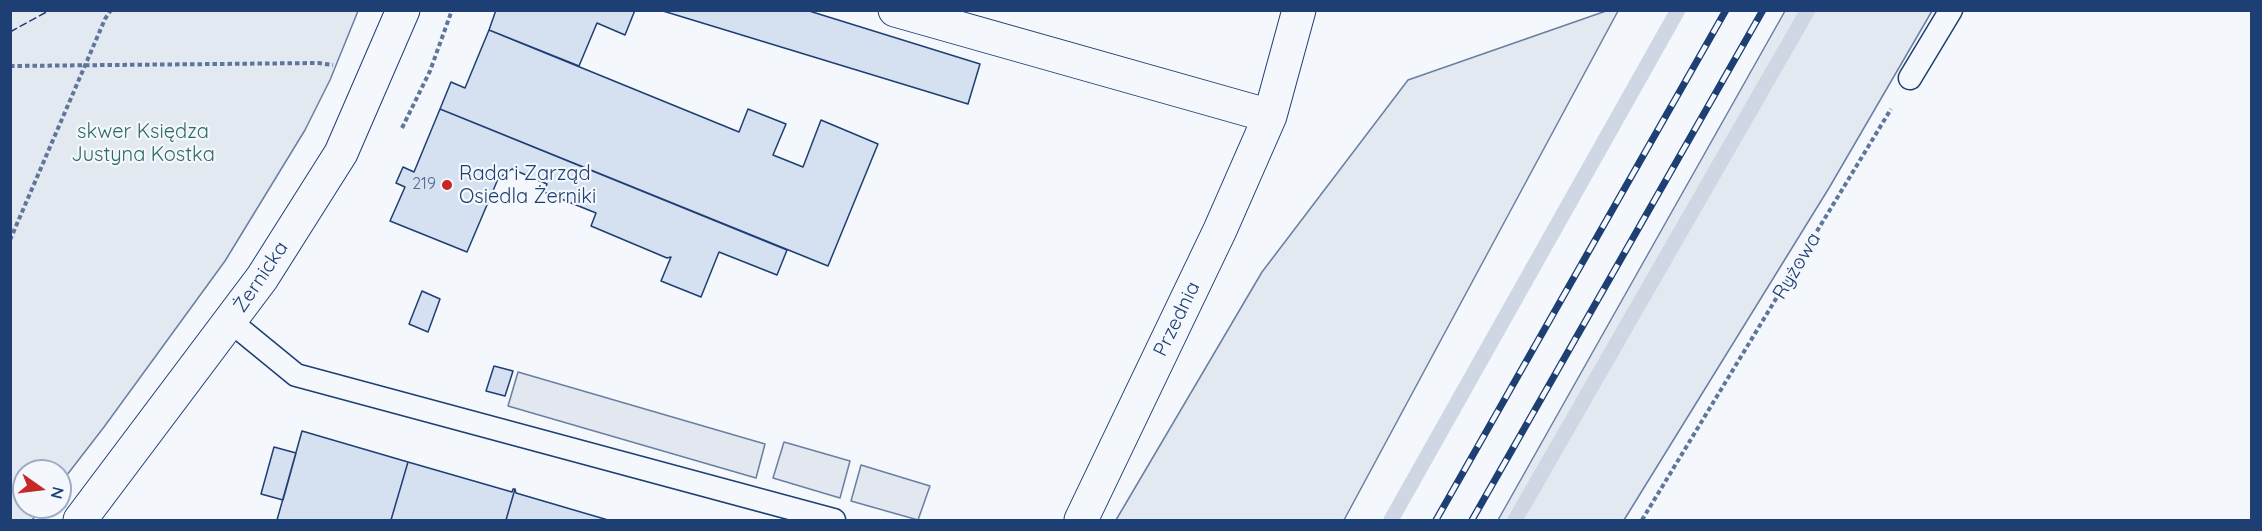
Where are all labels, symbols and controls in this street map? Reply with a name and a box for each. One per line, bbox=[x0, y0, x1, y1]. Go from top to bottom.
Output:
park label: skwer Księdza Justyna Kostka bbox=[71, 120, 215, 167]
place label: Rada i Zarząd Osiedla Żerniki bbox=[459, 162, 596, 209]
house number: 219 bbox=[412, 174, 436, 194]
marker: Rada i Zarząd Osiedla Żerniki bbox=[440, 178, 454, 192]
street label: Ryżowa bbox=[1768, 228, 1826, 304]
street label: Żernicka bbox=[228, 237, 294, 317]
street label: Przednia bbox=[1149, 278, 1205, 360]
north arrow bbox=[12, 459, 72, 519]
text: N bbox=[46, 485, 69, 501]

